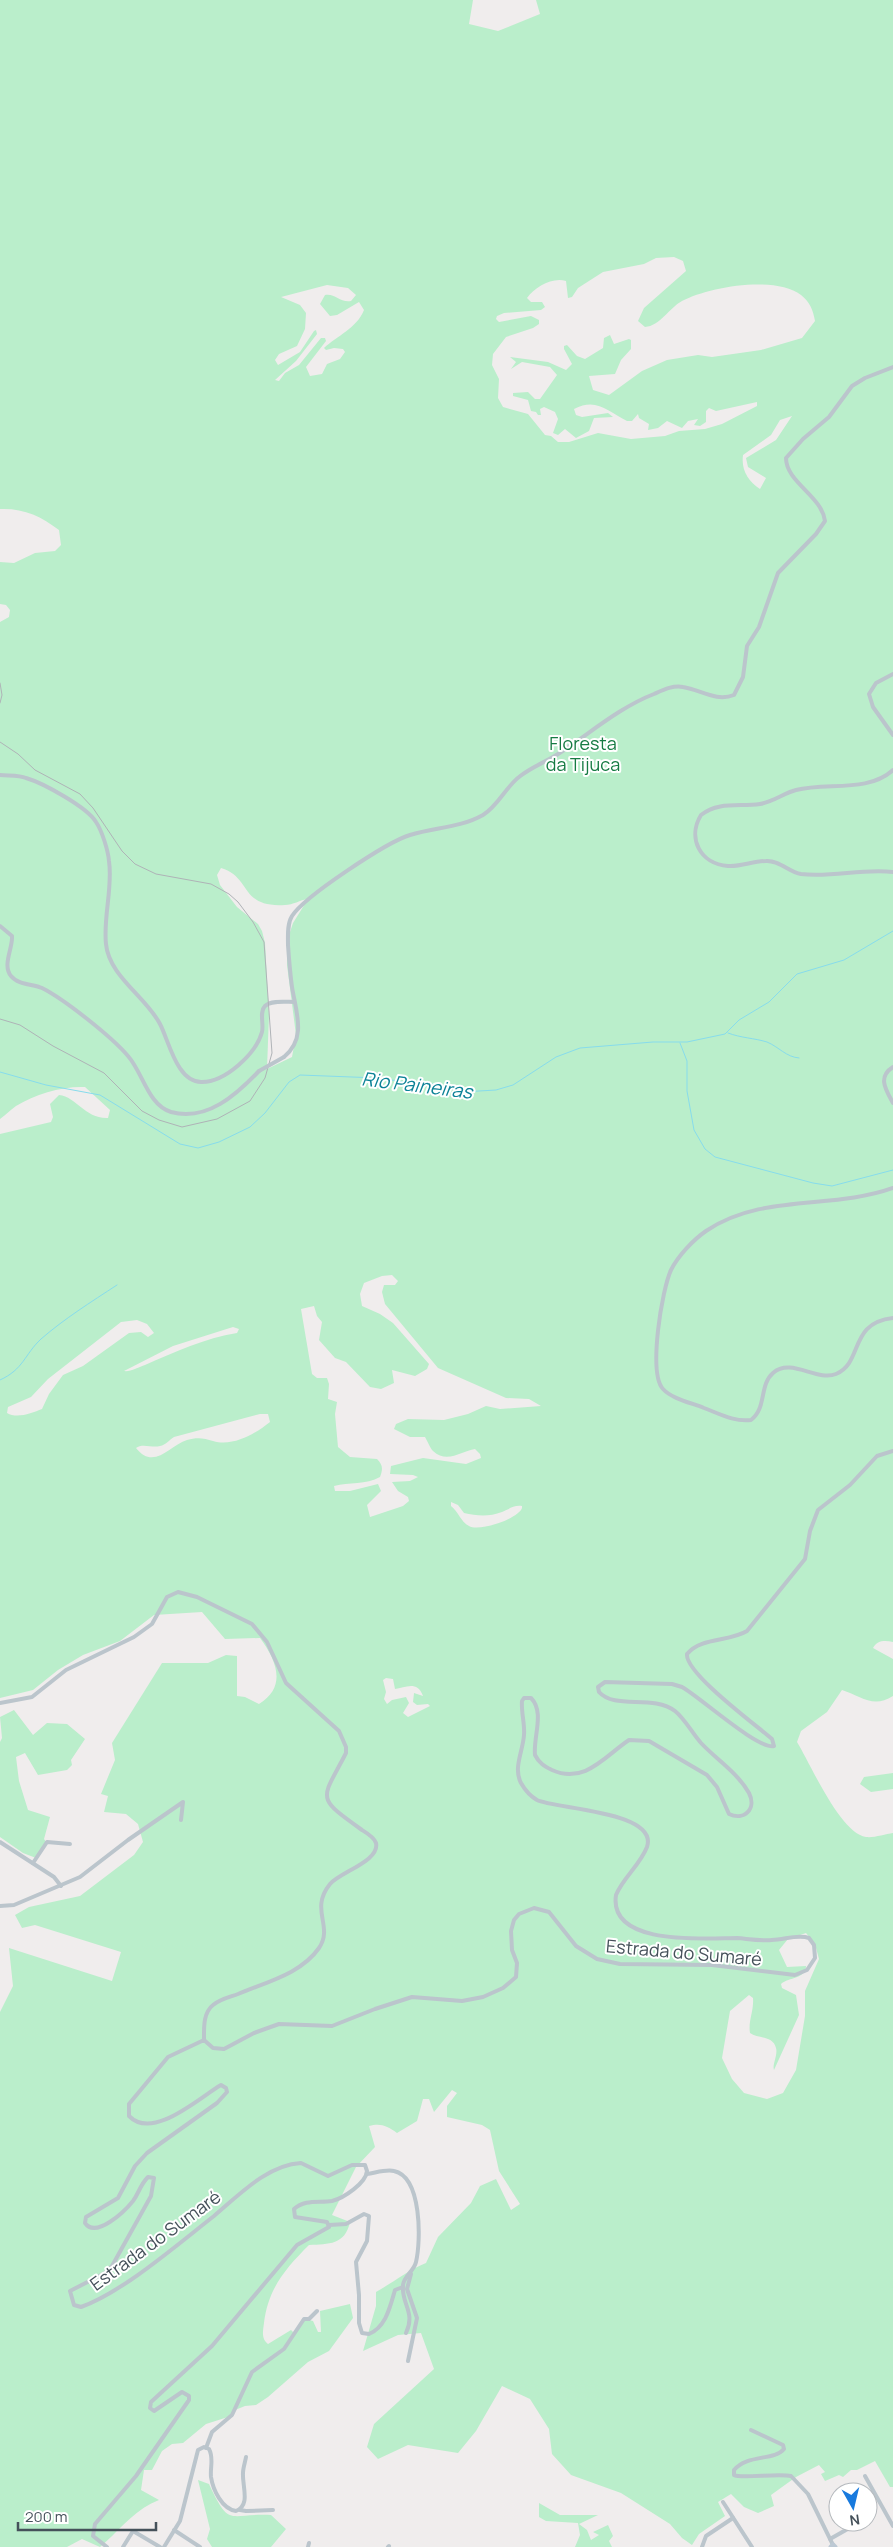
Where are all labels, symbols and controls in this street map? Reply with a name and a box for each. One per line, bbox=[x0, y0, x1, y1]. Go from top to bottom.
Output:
park label: Floresta da Tijuca bbox=[546, 731, 620, 776]
water label: Rio Paineiras bbox=[360, 1065, 476, 1105]
street label: Estrada do Sumaré bbox=[605, 1933, 763, 1971]
street label: Estrada do Sumaré bbox=[85, 2184, 225, 2296]
north arrow bbox=[828, 2482, 878, 2532]
scale bar bbox=[18, 2500, 155, 2532]
text: 200 m bbox=[25, 2506, 68, 2527]
text: N bbox=[849, 2510, 861, 2530]

